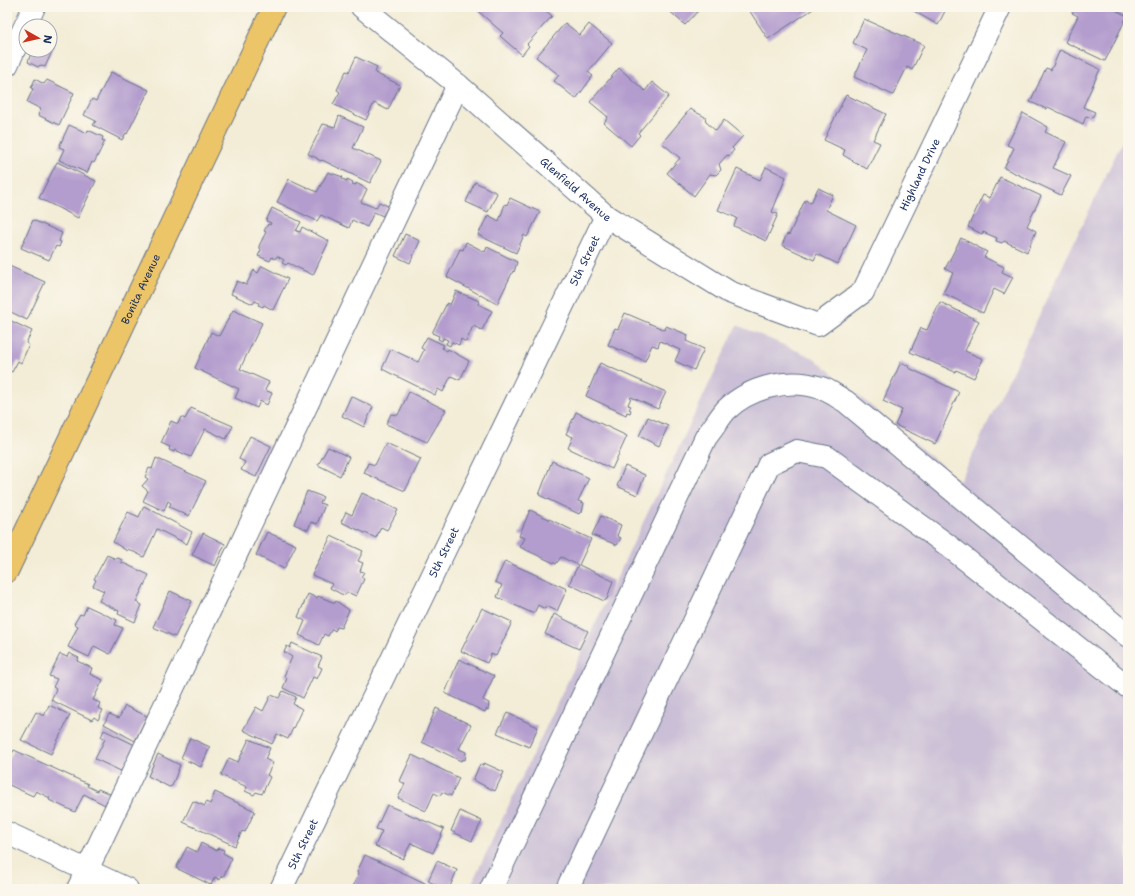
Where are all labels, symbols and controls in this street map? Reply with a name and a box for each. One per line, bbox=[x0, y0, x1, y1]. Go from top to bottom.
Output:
north arrow bbox=[18, 18, 58, 58]
text: N bbox=[39, 34, 55, 45]
street label: Highland Drive bbox=[896, 136, 944, 214]
street label: Glenfield Avenue bbox=[537, 154, 614, 225]
street label: 5th Street bbox=[566, 233, 604, 288]
street label: Bonita Avenue bbox=[118, 251, 164, 327]
street label: 5th Street bbox=[426, 525, 463, 580]
street label: 5th Street bbox=[285, 816, 322, 872]

